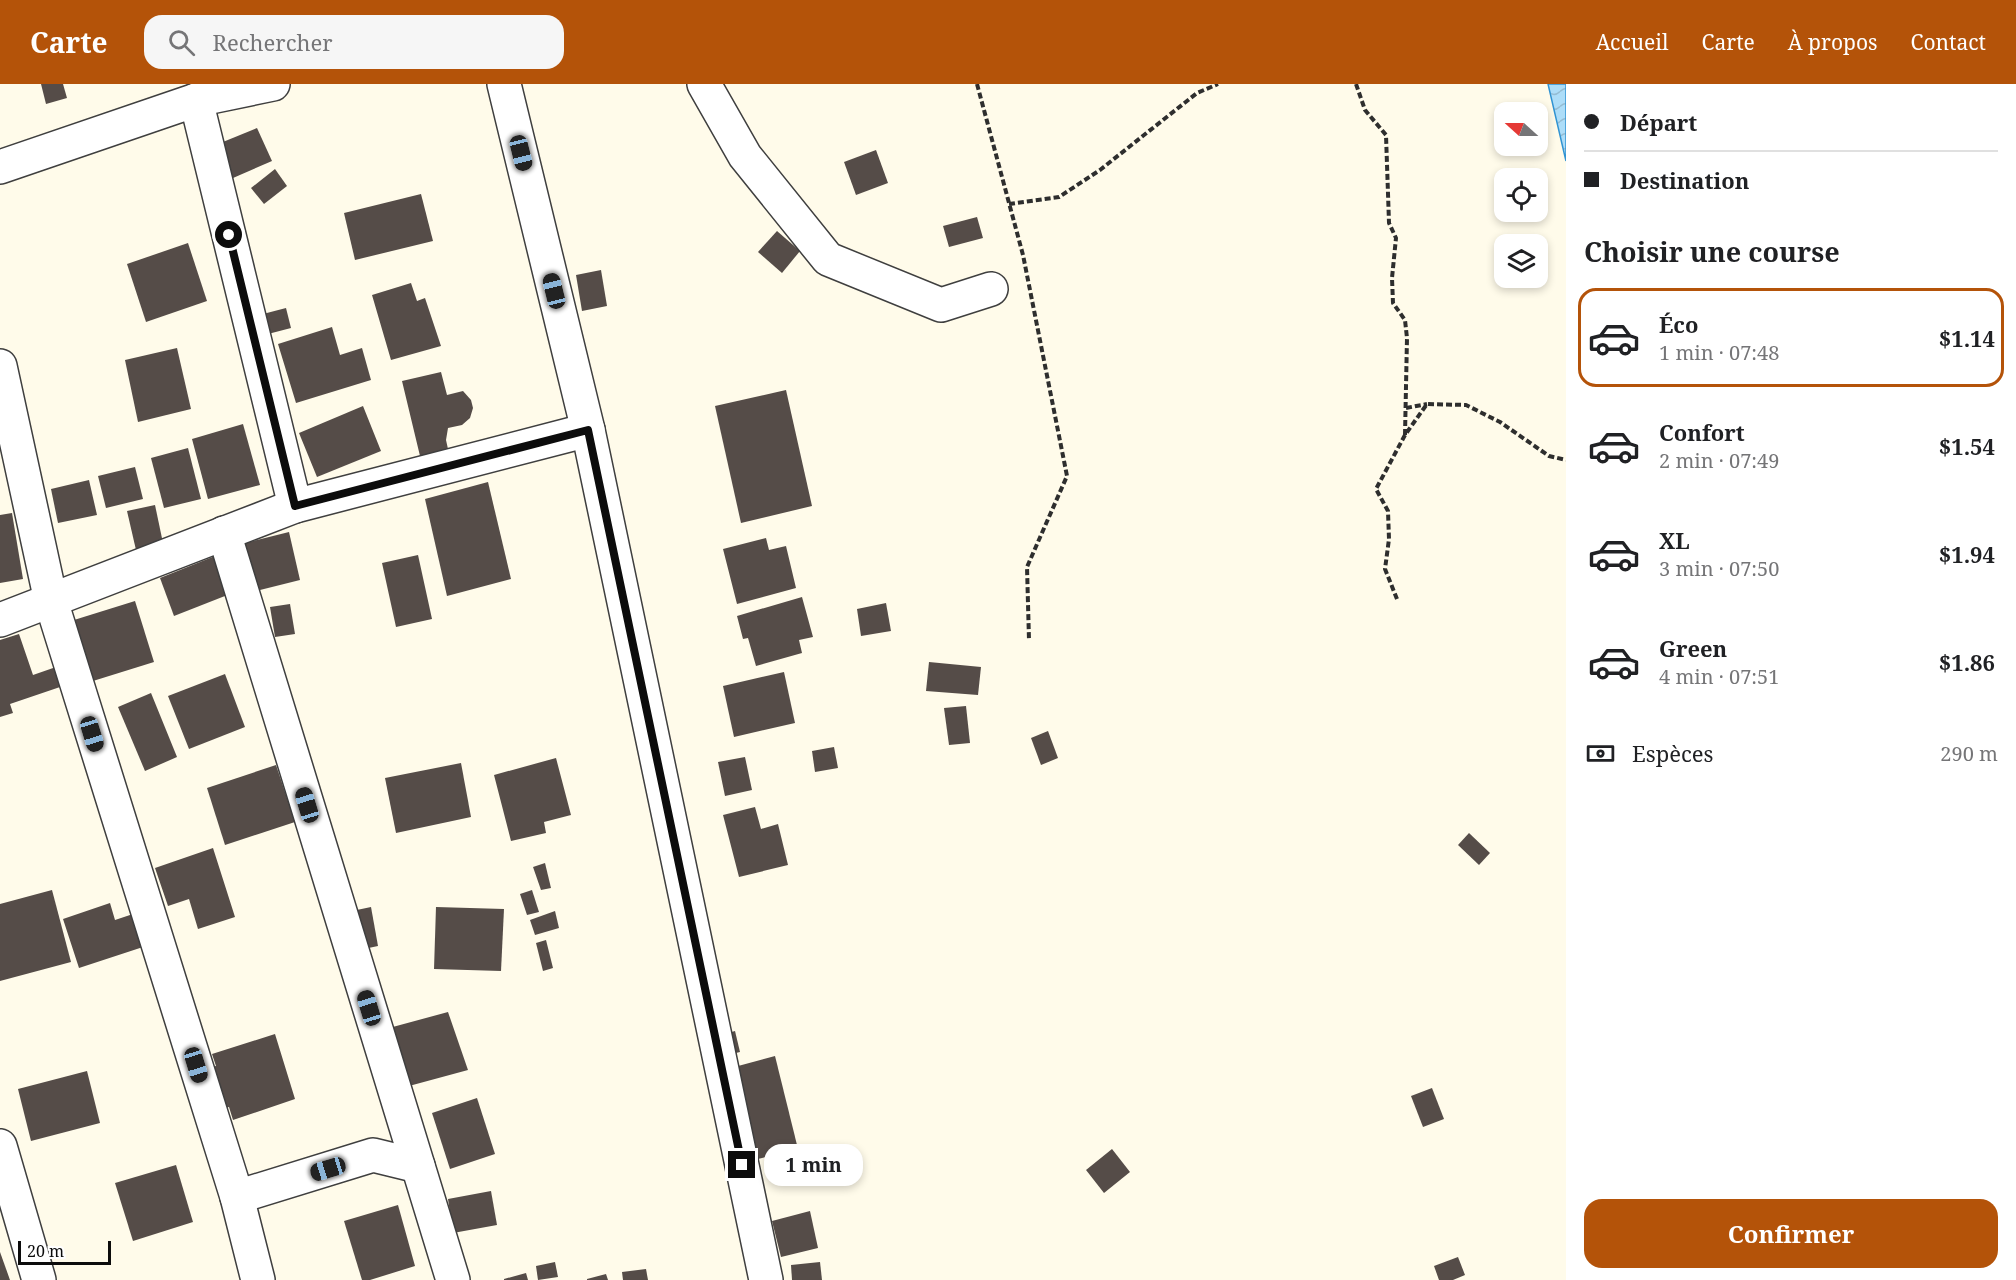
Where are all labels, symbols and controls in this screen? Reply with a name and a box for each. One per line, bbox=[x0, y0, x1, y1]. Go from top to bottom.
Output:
search box bbox=[144, 15, 564, 69]
text: Carte bbox=[30, 23, 108, 61]
icon: search bbox=[165, 26, 198, 59]
text: Rechercher bbox=[213, 27, 333, 57]
text: Accueil bbox=[1596, 28, 1669, 56]
text: Carte bbox=[1702, 28, 1755, 56]
text: À propos bbox=[1788, 28, 1878, 56]
text: Contact bbox=[1911, 28, 1986, 56]
north arrow bbox=[1494, 102, 1548, 156]
map controls bbox=[1494, 102, 1548, 288]
text: Départ bbox=[1620, 107, 1697, 137]
car bbox=[508, 133, 534, 173]
text: Destination bbox=[1620, 165, 1749, 195]
button: locate bbox=[1494, 168, 1548, 222]
route start bbox=[215, 221, 242, 248]
text: Choisir une course bbox=[1584, 233, 1840, 270]
button: layers bbox=[1494, 234, 1548, 288]
car bbox=[541, 271, 567, 311]
text: Éco bbox=[1659, 309, 1698, 339]
icon: car bbox=[1587, 311, 1641, 365]
text: $1.14 bbox=[1939, 323, 1995, 353]
text: 1 min · 07:48 bbox=[1659, 339, 1779, 366]
text: Confort bbox=[1659, 417, 1745, 447]
icon: car bbox=[1587, 419, 1641, 473]
text: $1.54 bbox=[1939, 431, 1995, 461]
text: 2 min · 07:49 bbox=[1659, 447, 1779, 474]
text: XL bbox=[1659, 525, 1690, 555]
icon: car bbox=[1587, 527, 1641, 581]
text: $1.94 bbox=[1939, 539, 1995, 569]
text: 3 min · 07:50 bbox=[1659, 555, 1779, 582]
text: Green bbox=[1659, 633, 1727, 663]
icon: car bbox=[1587, 635, 1641, 689]
text: $1.86 bbox=[1939, 647, 1995, 677]
text: 4 min · 07:51 bbox=[1659, 663, 1779, 690]
car bbox=[78, 714, 106, 754]
icon: cash bbox=[1584, 737, 1617, 770]
text: Espèces bbox=[1632, 738, 1713, 768]
text: 290 m bbox=[1940, 740, 1998, 767]
car bbox=[293, 785, 321, 825]
car bbox=[355, 988, 383, 1028]
car bbox=[182, 1045, 210, 1085]
callout: 1 min bbox=[763, 1144, 862, 1186]
route end bbox=[728, 1151, 755, 1178]
text: 1 min bbox=[785, 1151, 842, 1178]
car bbox=[308, 1155, 348, 1183]
button: Confirmer bbox=[1584, 1199, 1998, 1268]
scale bar bbox=[18, 1238, 111, 1266]
text: 20 m bbox=[27, 1240, 64, 1262]

